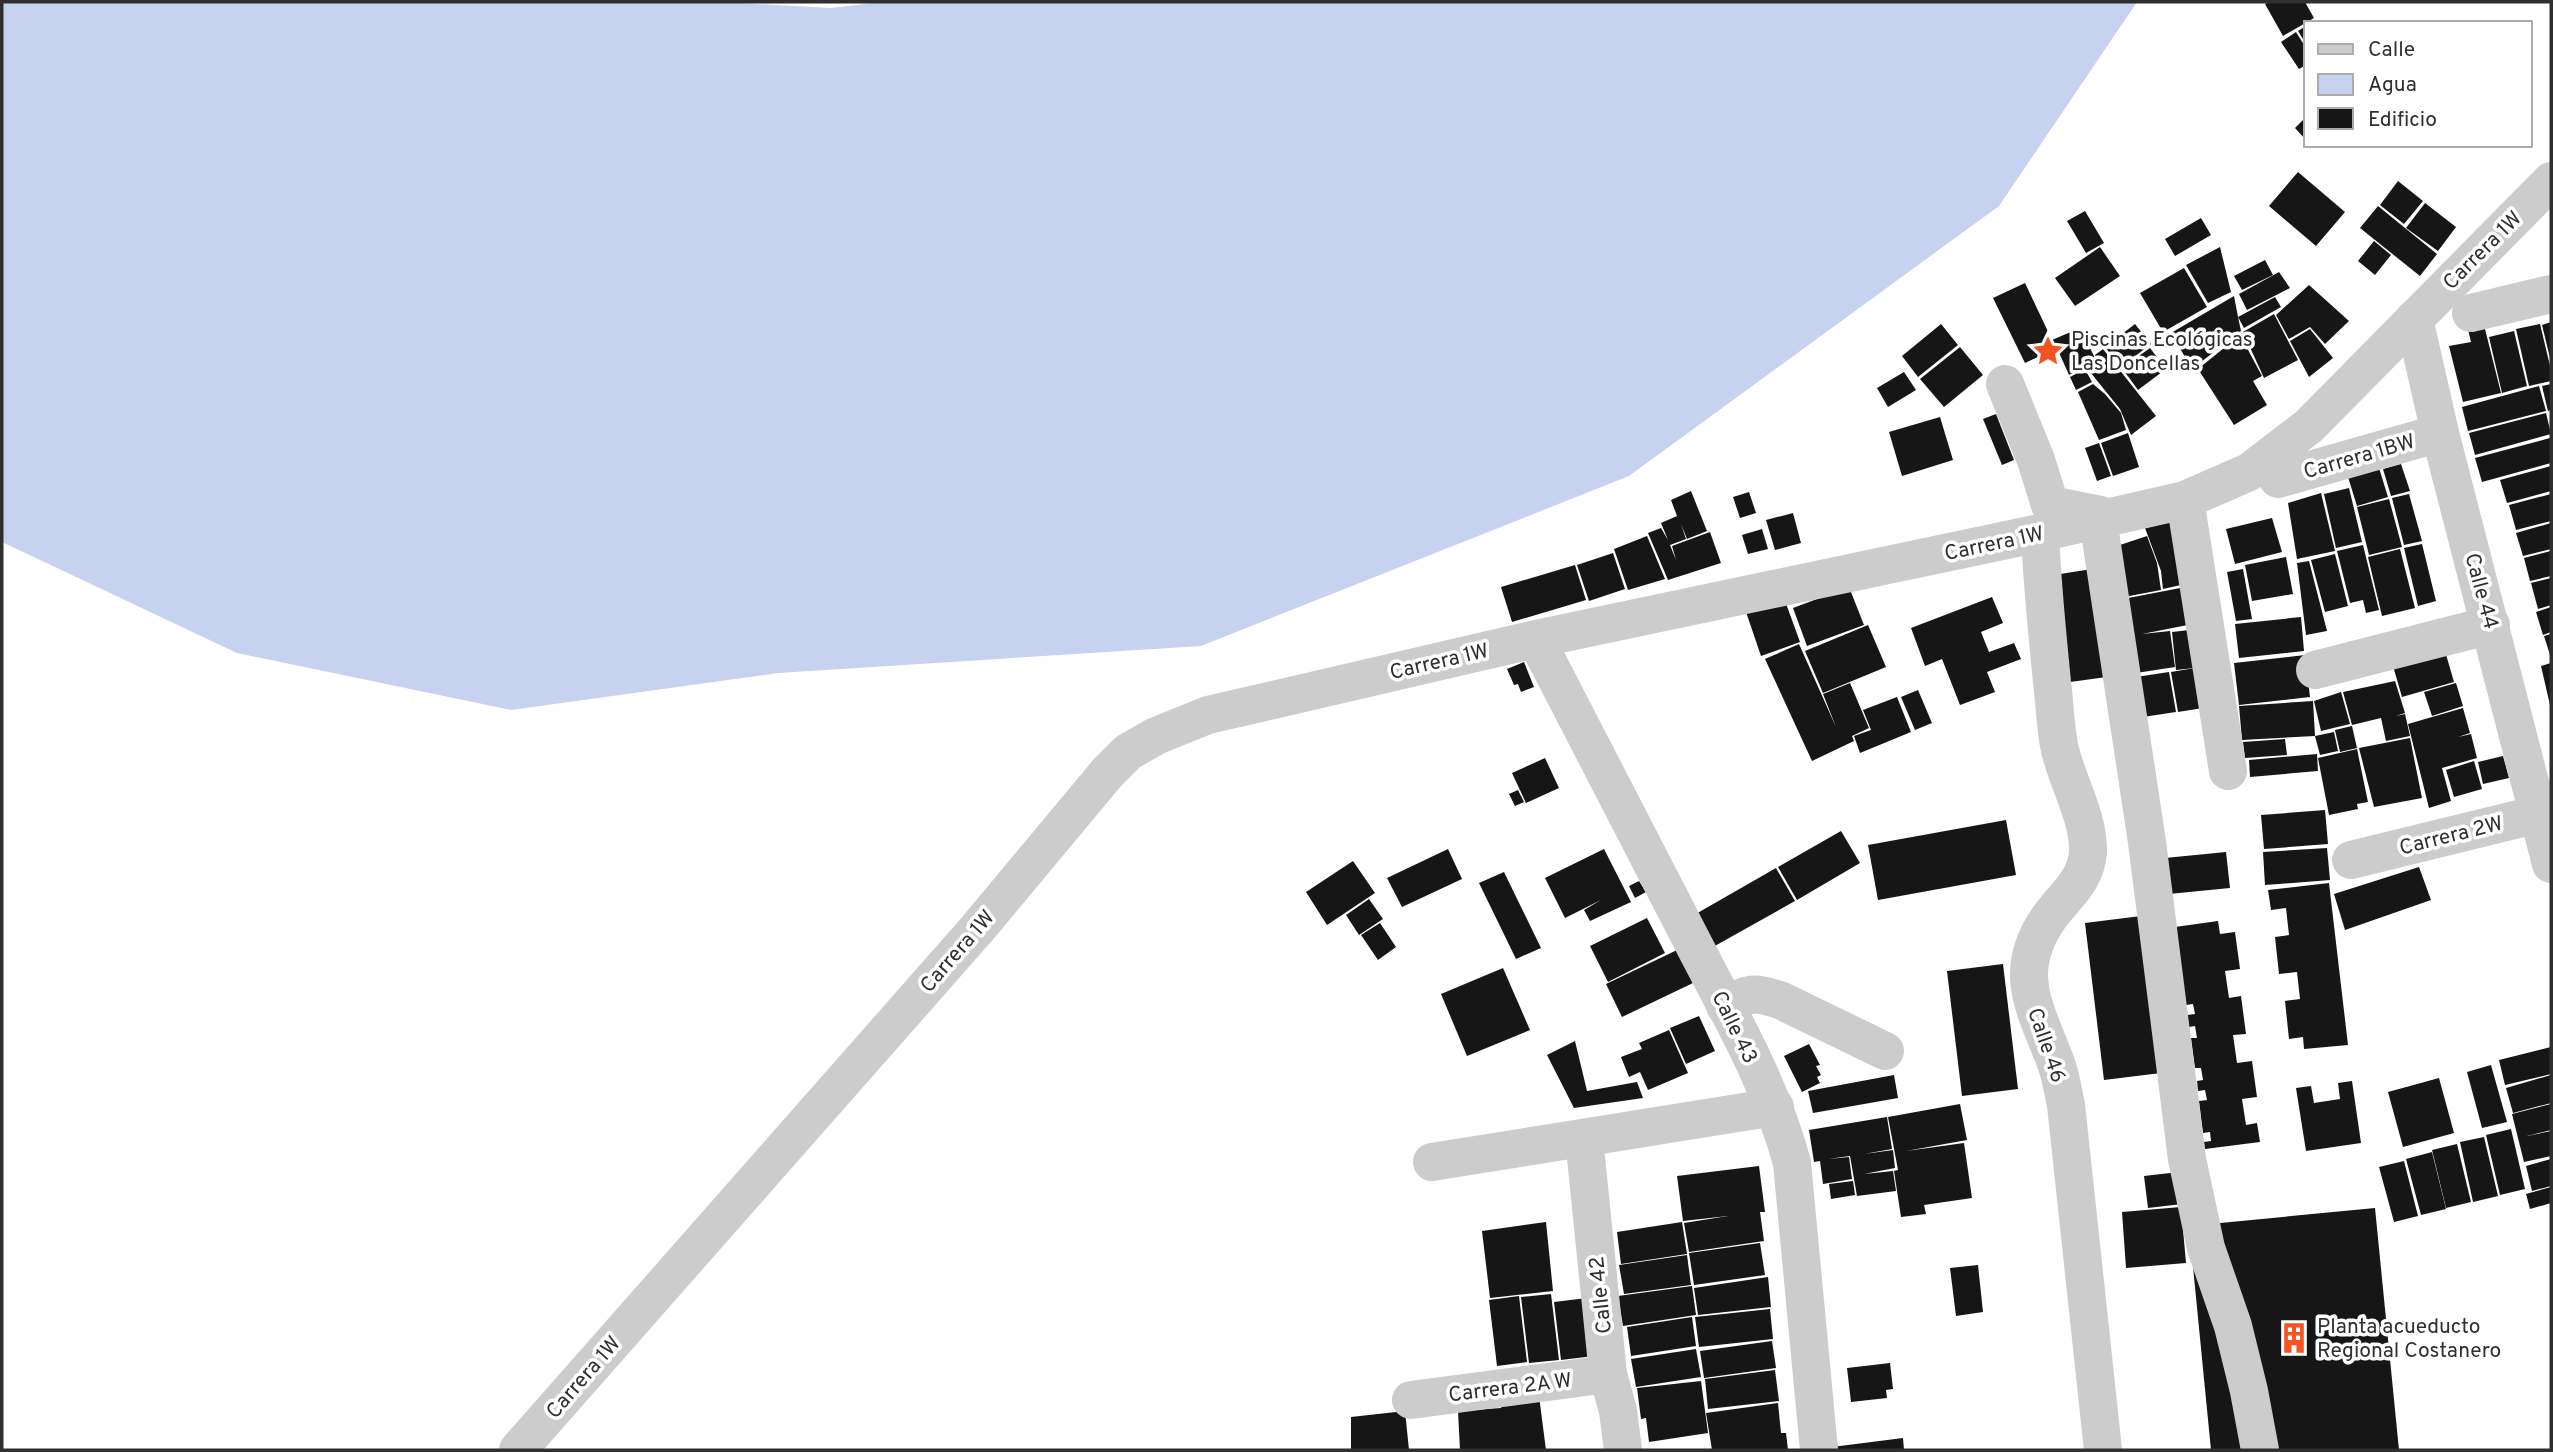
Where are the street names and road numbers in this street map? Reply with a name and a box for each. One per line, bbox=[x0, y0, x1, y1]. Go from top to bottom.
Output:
street label: Carrera 1W bbox=[2438, 206, 2528, 296]
street label: Carrera 1BW bbox=[2301, 429, 2418, 486]
street label: Carrera 1W bbox=[1942, 521, 2046, 568]
street label: Calle 44 bbox=[2457, 550, 2504, 633]
street label: Carrera 1W bbox=[1387, 638, 1492, 687]
street label: Carrera 2W bbox=[2397, 811, 2506, 862]
street label: Carrera 1W bbox=[915, 905, 1001, 999]
street label: Calle 43 bbox=[1705, 987, 1763, 1068]
street label: Calle 46 bbox=[2020, 1004, 2071, 1087]
street label: Calle 42 bbox=[1584, 1255, 1619, 1335]
street label: Carrera 1W bbox=[541, 1331, 627, 1425]
street label: Carrera 2A W bbox=[1447, 1368, 1574, 1409]

